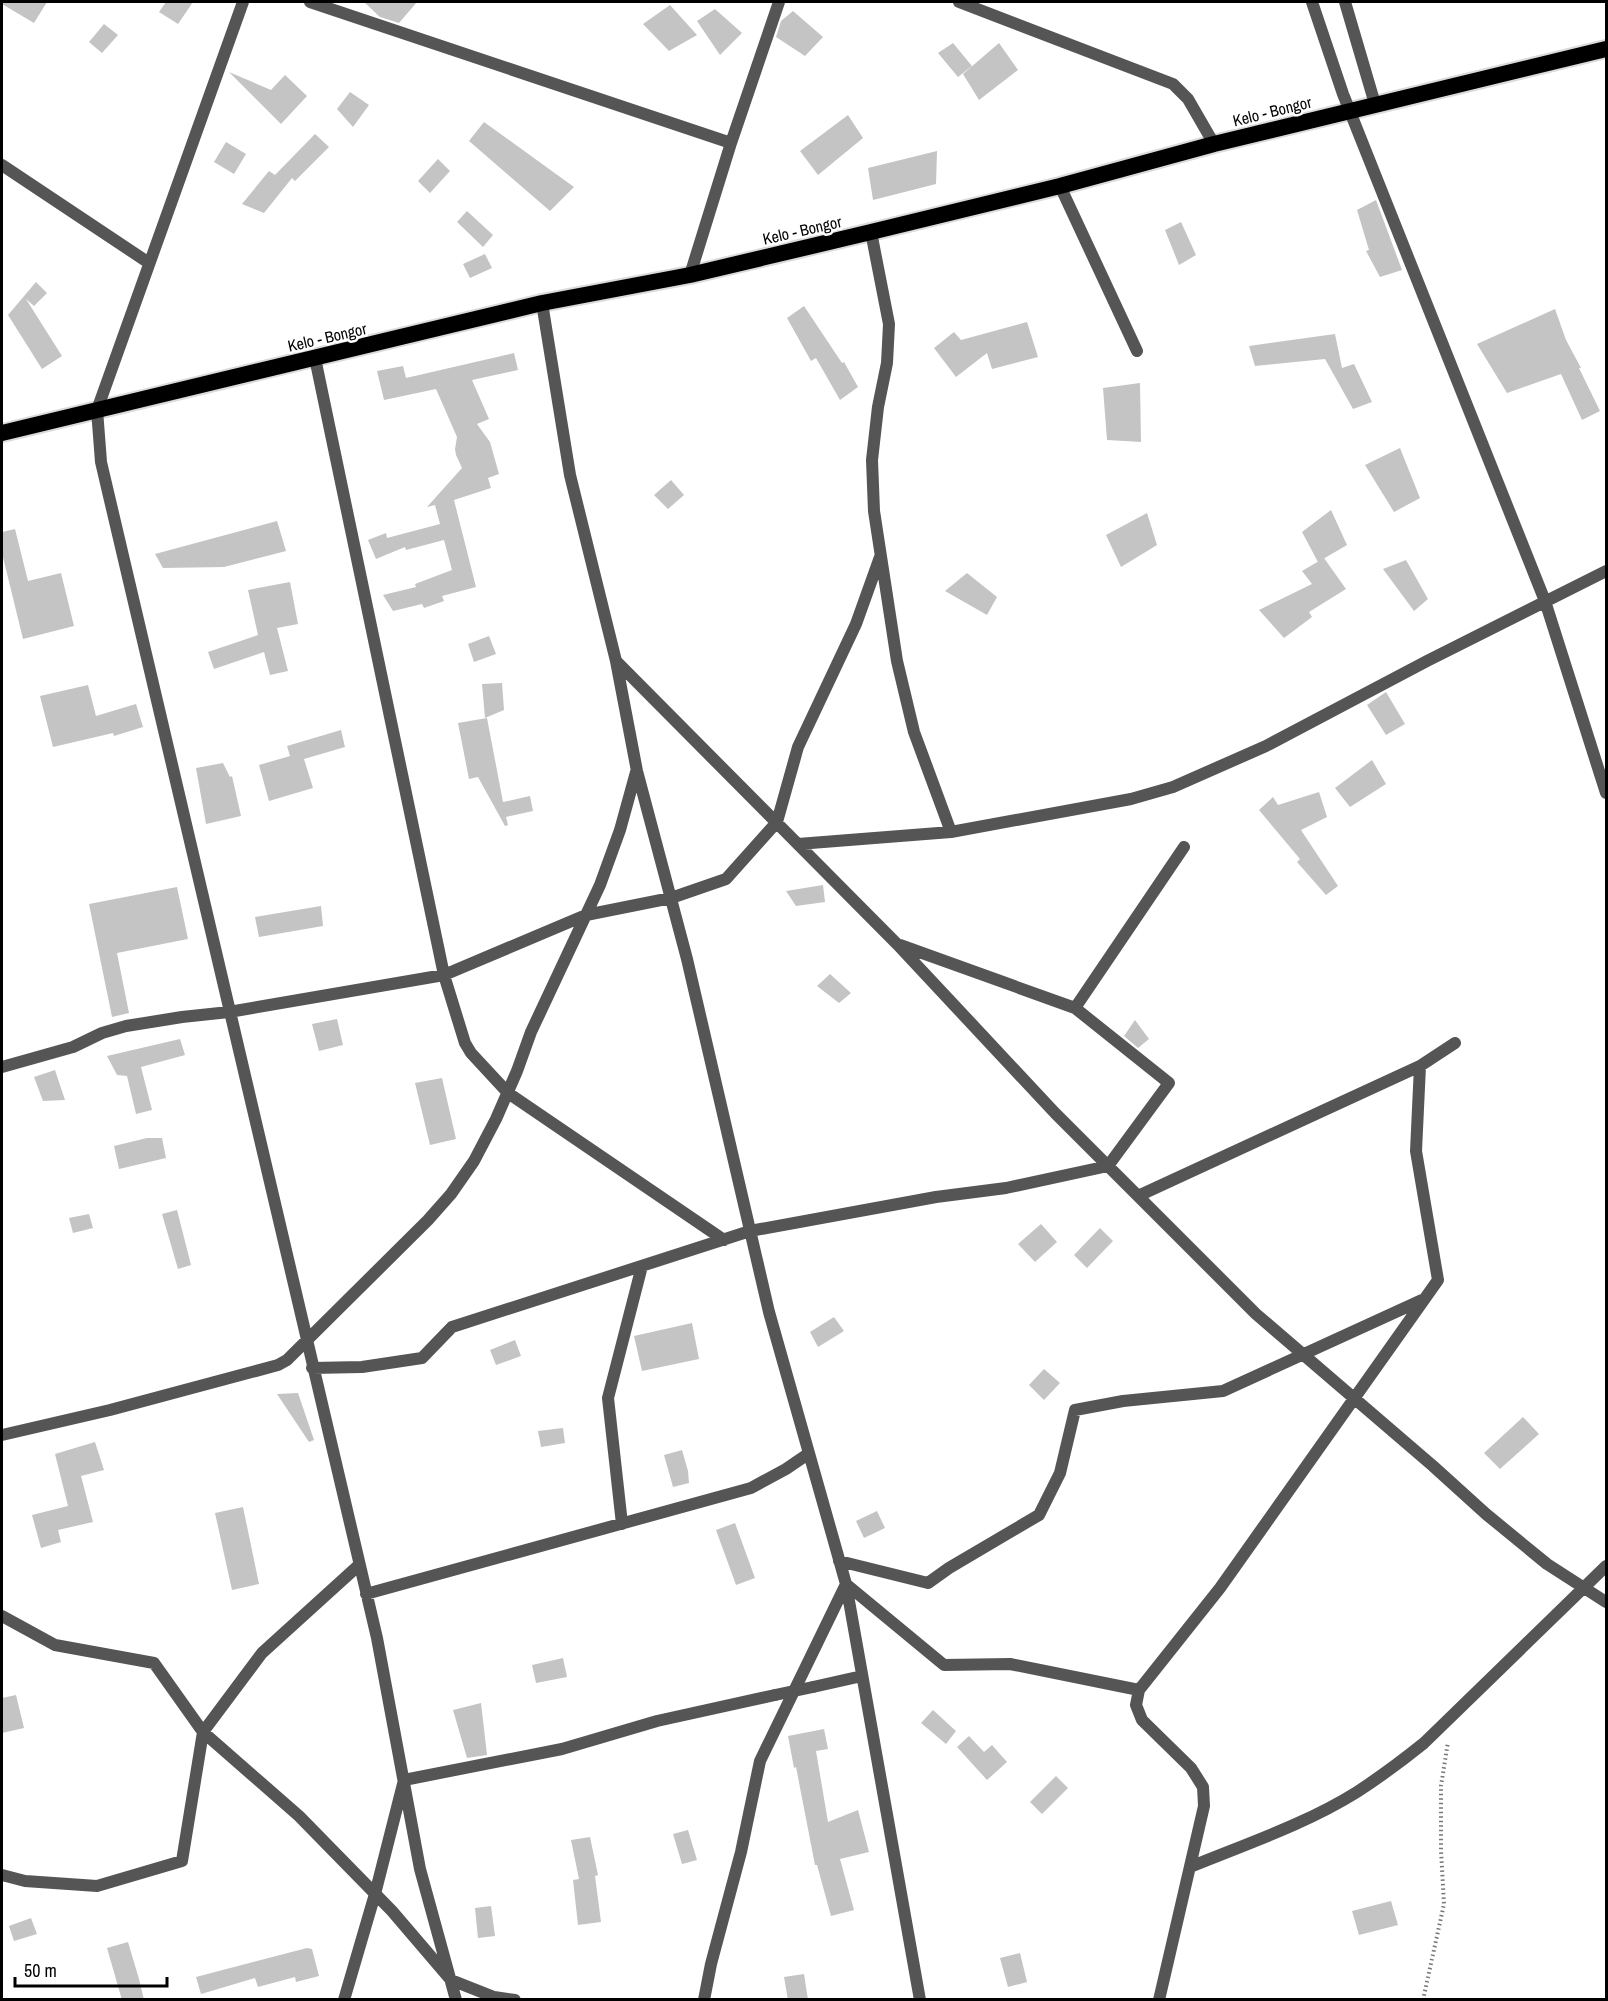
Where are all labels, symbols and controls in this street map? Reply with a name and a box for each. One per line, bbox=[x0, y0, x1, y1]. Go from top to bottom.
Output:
street label: Kelo - Bongor bbox=[1230, 90, 1314, 131]
street label: Kelo - Bongor bbox=[760, 210, 844, 250]
street label: Kelo - Bongor bbox=[285, 317, 369, 357]
scale bar bbox=[15, 1950, 166, 1988]
text: 50 m bbox=[24, 1958, 57, 1983]

